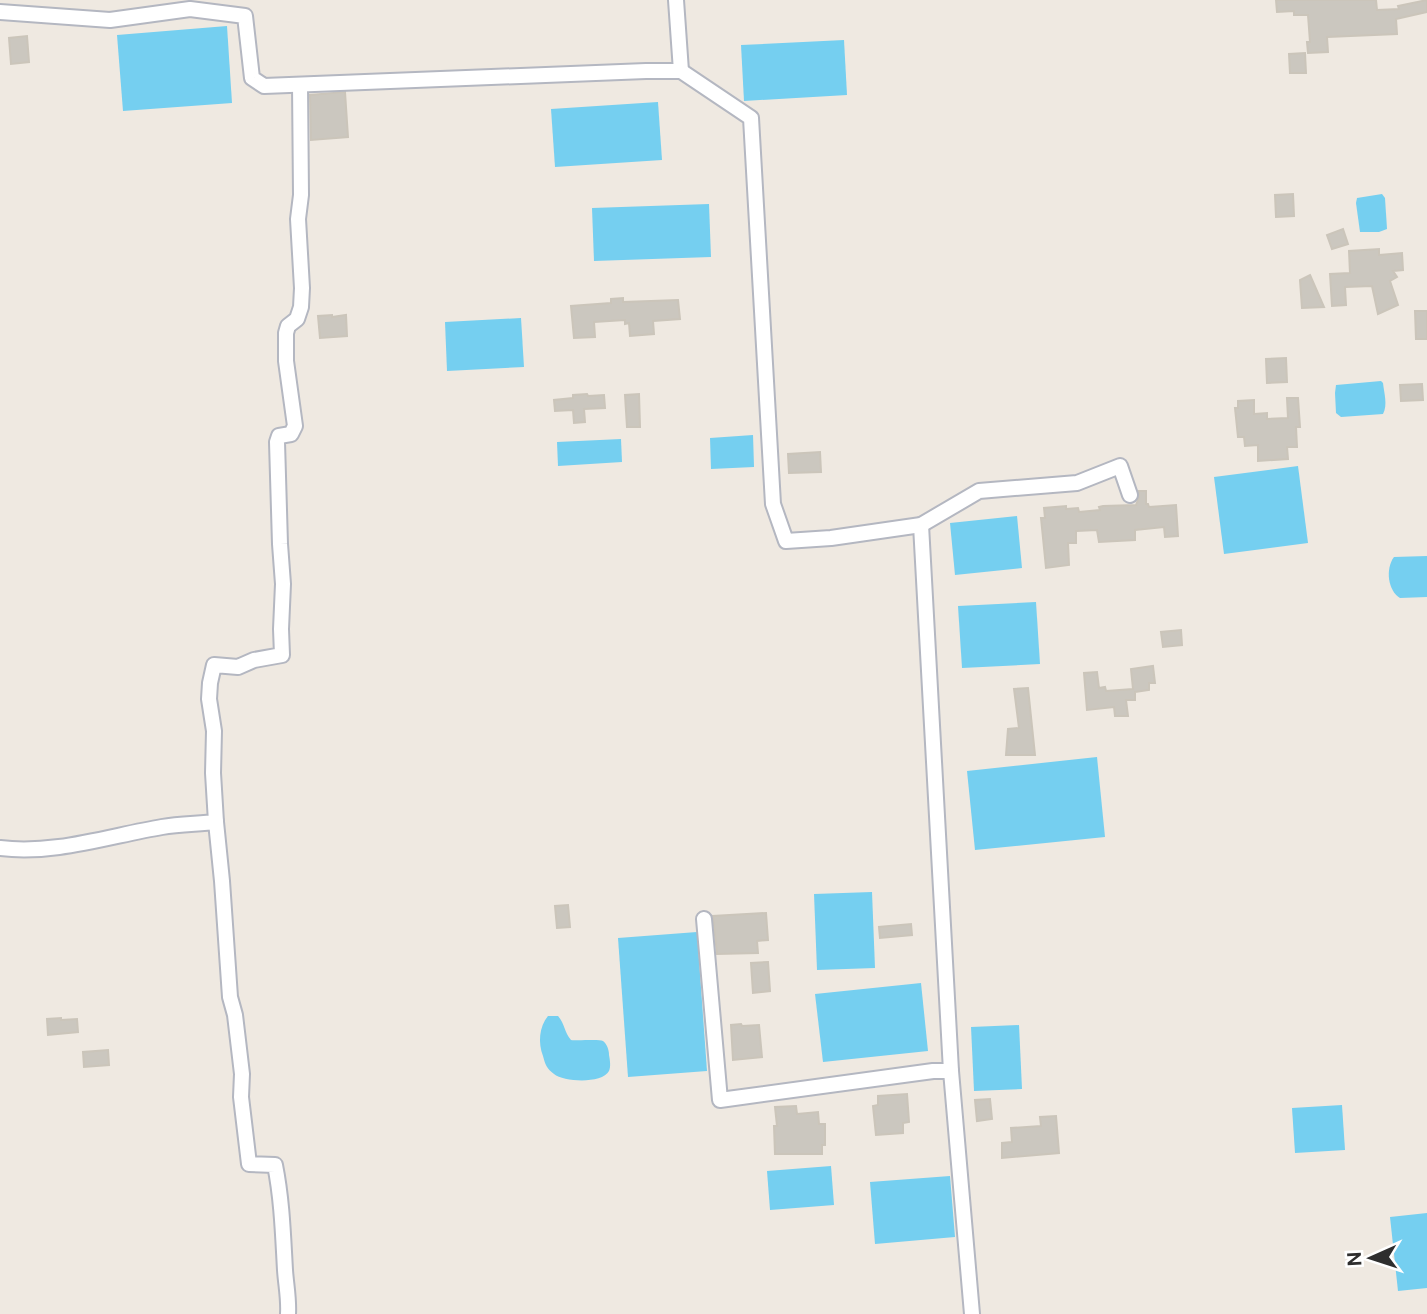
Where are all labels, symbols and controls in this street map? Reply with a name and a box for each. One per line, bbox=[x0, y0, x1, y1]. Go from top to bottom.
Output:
north arrow bbox=[1336, 1223, 1406, 1293]
text: N bbox=[1343, 1251, 1365, 1267]

